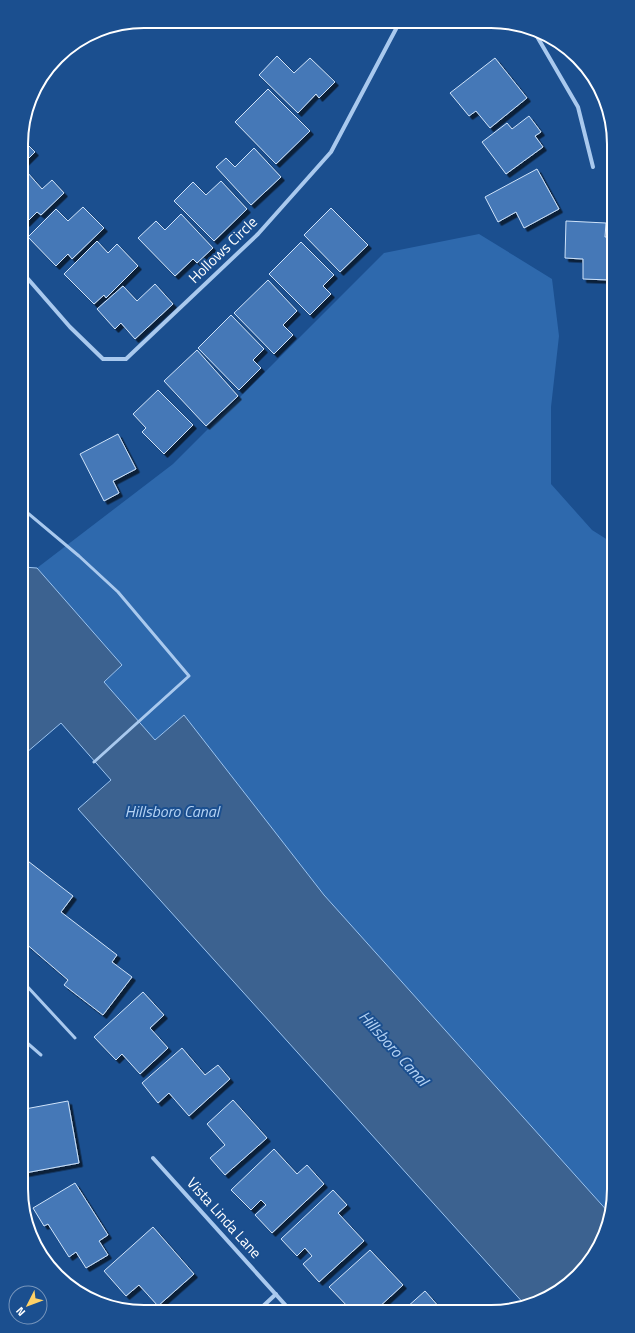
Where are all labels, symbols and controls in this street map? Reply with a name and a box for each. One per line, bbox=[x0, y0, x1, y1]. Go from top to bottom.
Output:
street label: Hollows Circle bbox=[183, 211, 262, 289]
water label: Hillsboro Canal bbox=[125, 799, 221, 823]
water label: Hillsboro Canal bbox=[353, 1005, 436, 1092]
street label: Vista Linda Lane bbox=[181, 1172, 267, 1264]
north arrow bbox=[8, 1285, 48, 1325]
text: N bbox=[12, 1304, 29, 1320]

